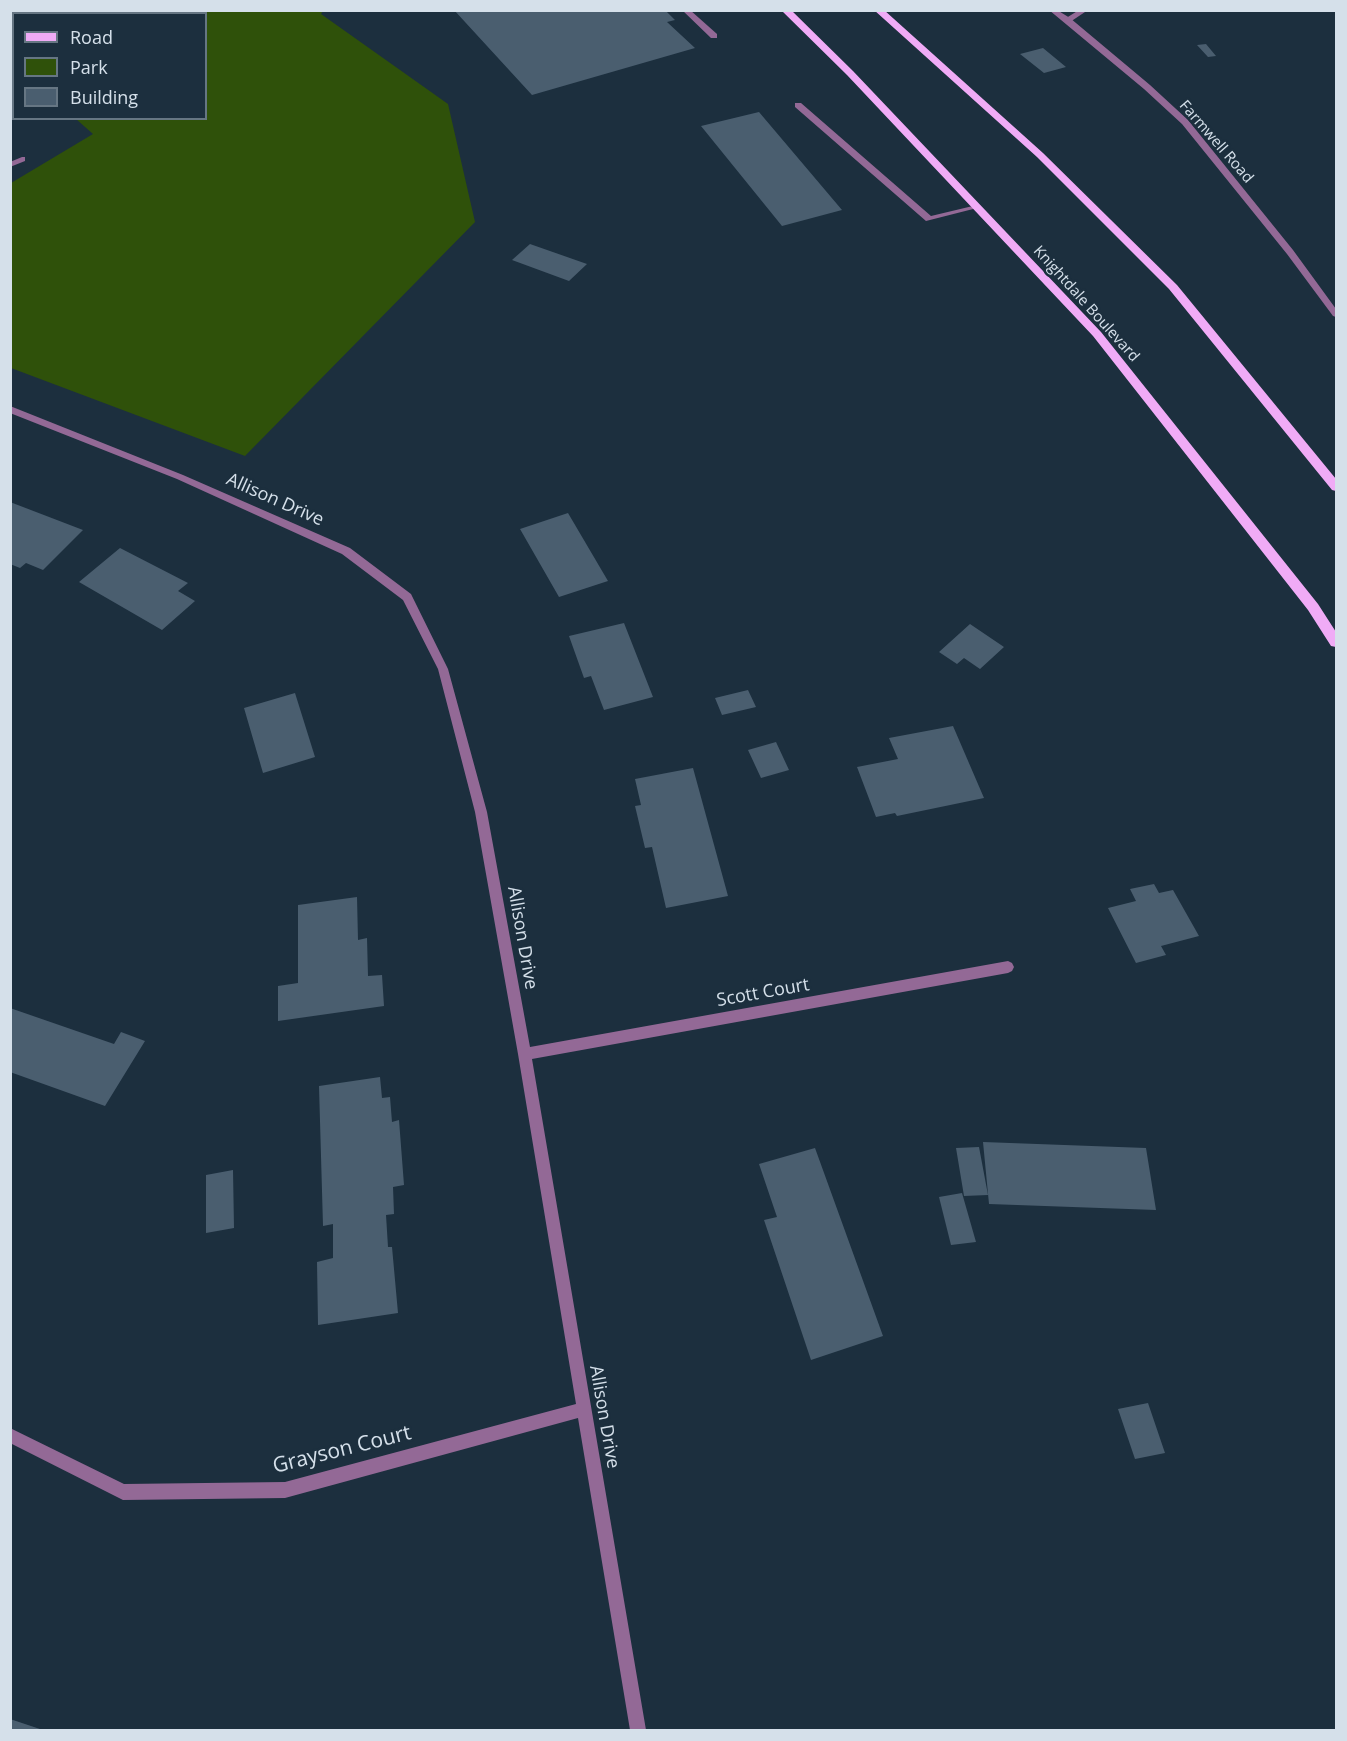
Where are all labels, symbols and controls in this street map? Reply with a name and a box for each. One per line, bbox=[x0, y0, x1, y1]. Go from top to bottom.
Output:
legend bbox=[12, 12, 207, 120]
text: Road bbox=[70, 25, 113, 49]
text: Park bbox=[70, 55, 108, 79]
text: Building bbox=[70, 85, 138, 109]
street label: Farmwell Road bbox=[1175, 97, 1257, 187]
street label: Knightdale Boulevard bbox=[1029, 242, 1143, 366]
street label: Allison Drive bbox=[223, 469, 327, 531]
street label: Allison Drive bbox=[502, 885, 542, 991]
street label: Scott Court bbox=[715, 974, 811, 1012]
street label: Allison Drive bbox=[584, 1364, 624, 1470]
street label: Grayson Court bbox=[270, 1421, 414, 1479]

